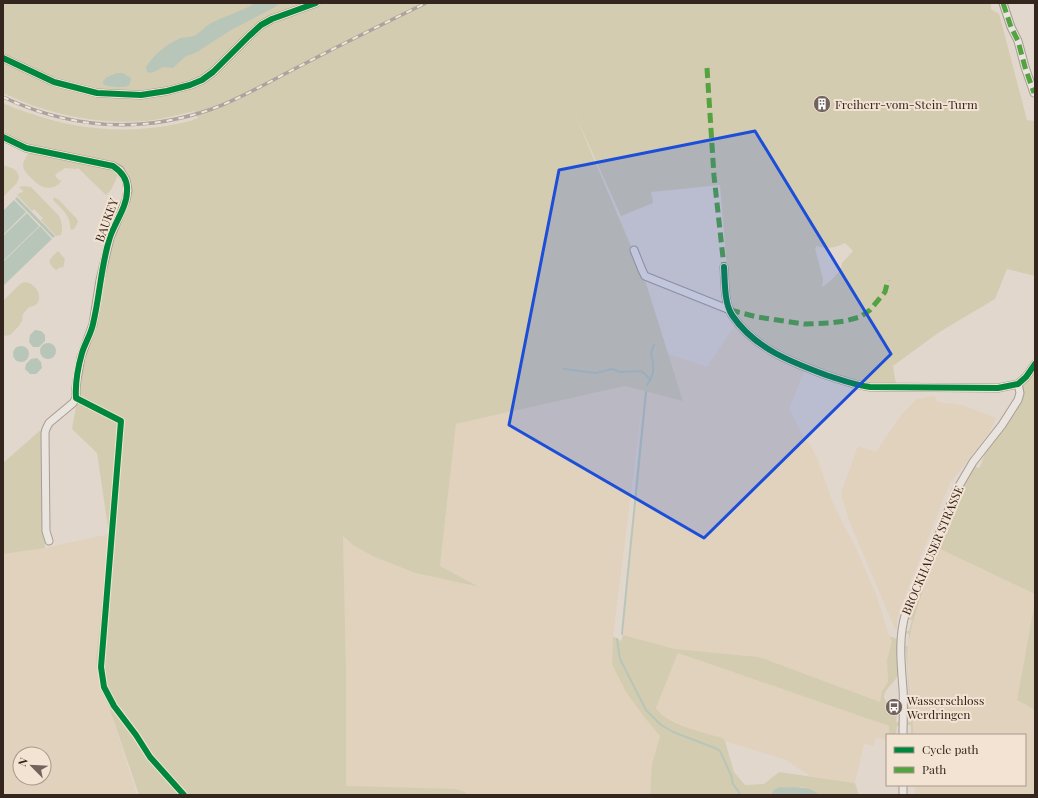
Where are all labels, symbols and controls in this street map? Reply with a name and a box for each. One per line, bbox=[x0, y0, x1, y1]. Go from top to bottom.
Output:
building icon: Freiherr-vom-Stein-Turm bbox=[812, 94, 832, 114]
place label: Freiherr-vom-Stein-Turm bbox=[835, 96, 978, 112]
street label: BAUKEY bbox=[91, 195, 122, 244]
street label: BROCKHAUSER STRASSE bbox=[897, 483, 967, 617]
place label: Wasserschloss Werdringen bbox=[906, 692, 984, 722]
bus stop icon: Wasserschloss Werdringen bbox=[884, 697, 904, 717]
legend bbox=[886, 734, 1026, 786]
text: Cycle path bbox=[922, 741, 979, 757]
north arrow bbox=[12, 746, 52, 786]
text: N bbox=[14, 755, 31, 768]
text: Path bbox=[922, 761, 946, 777]

